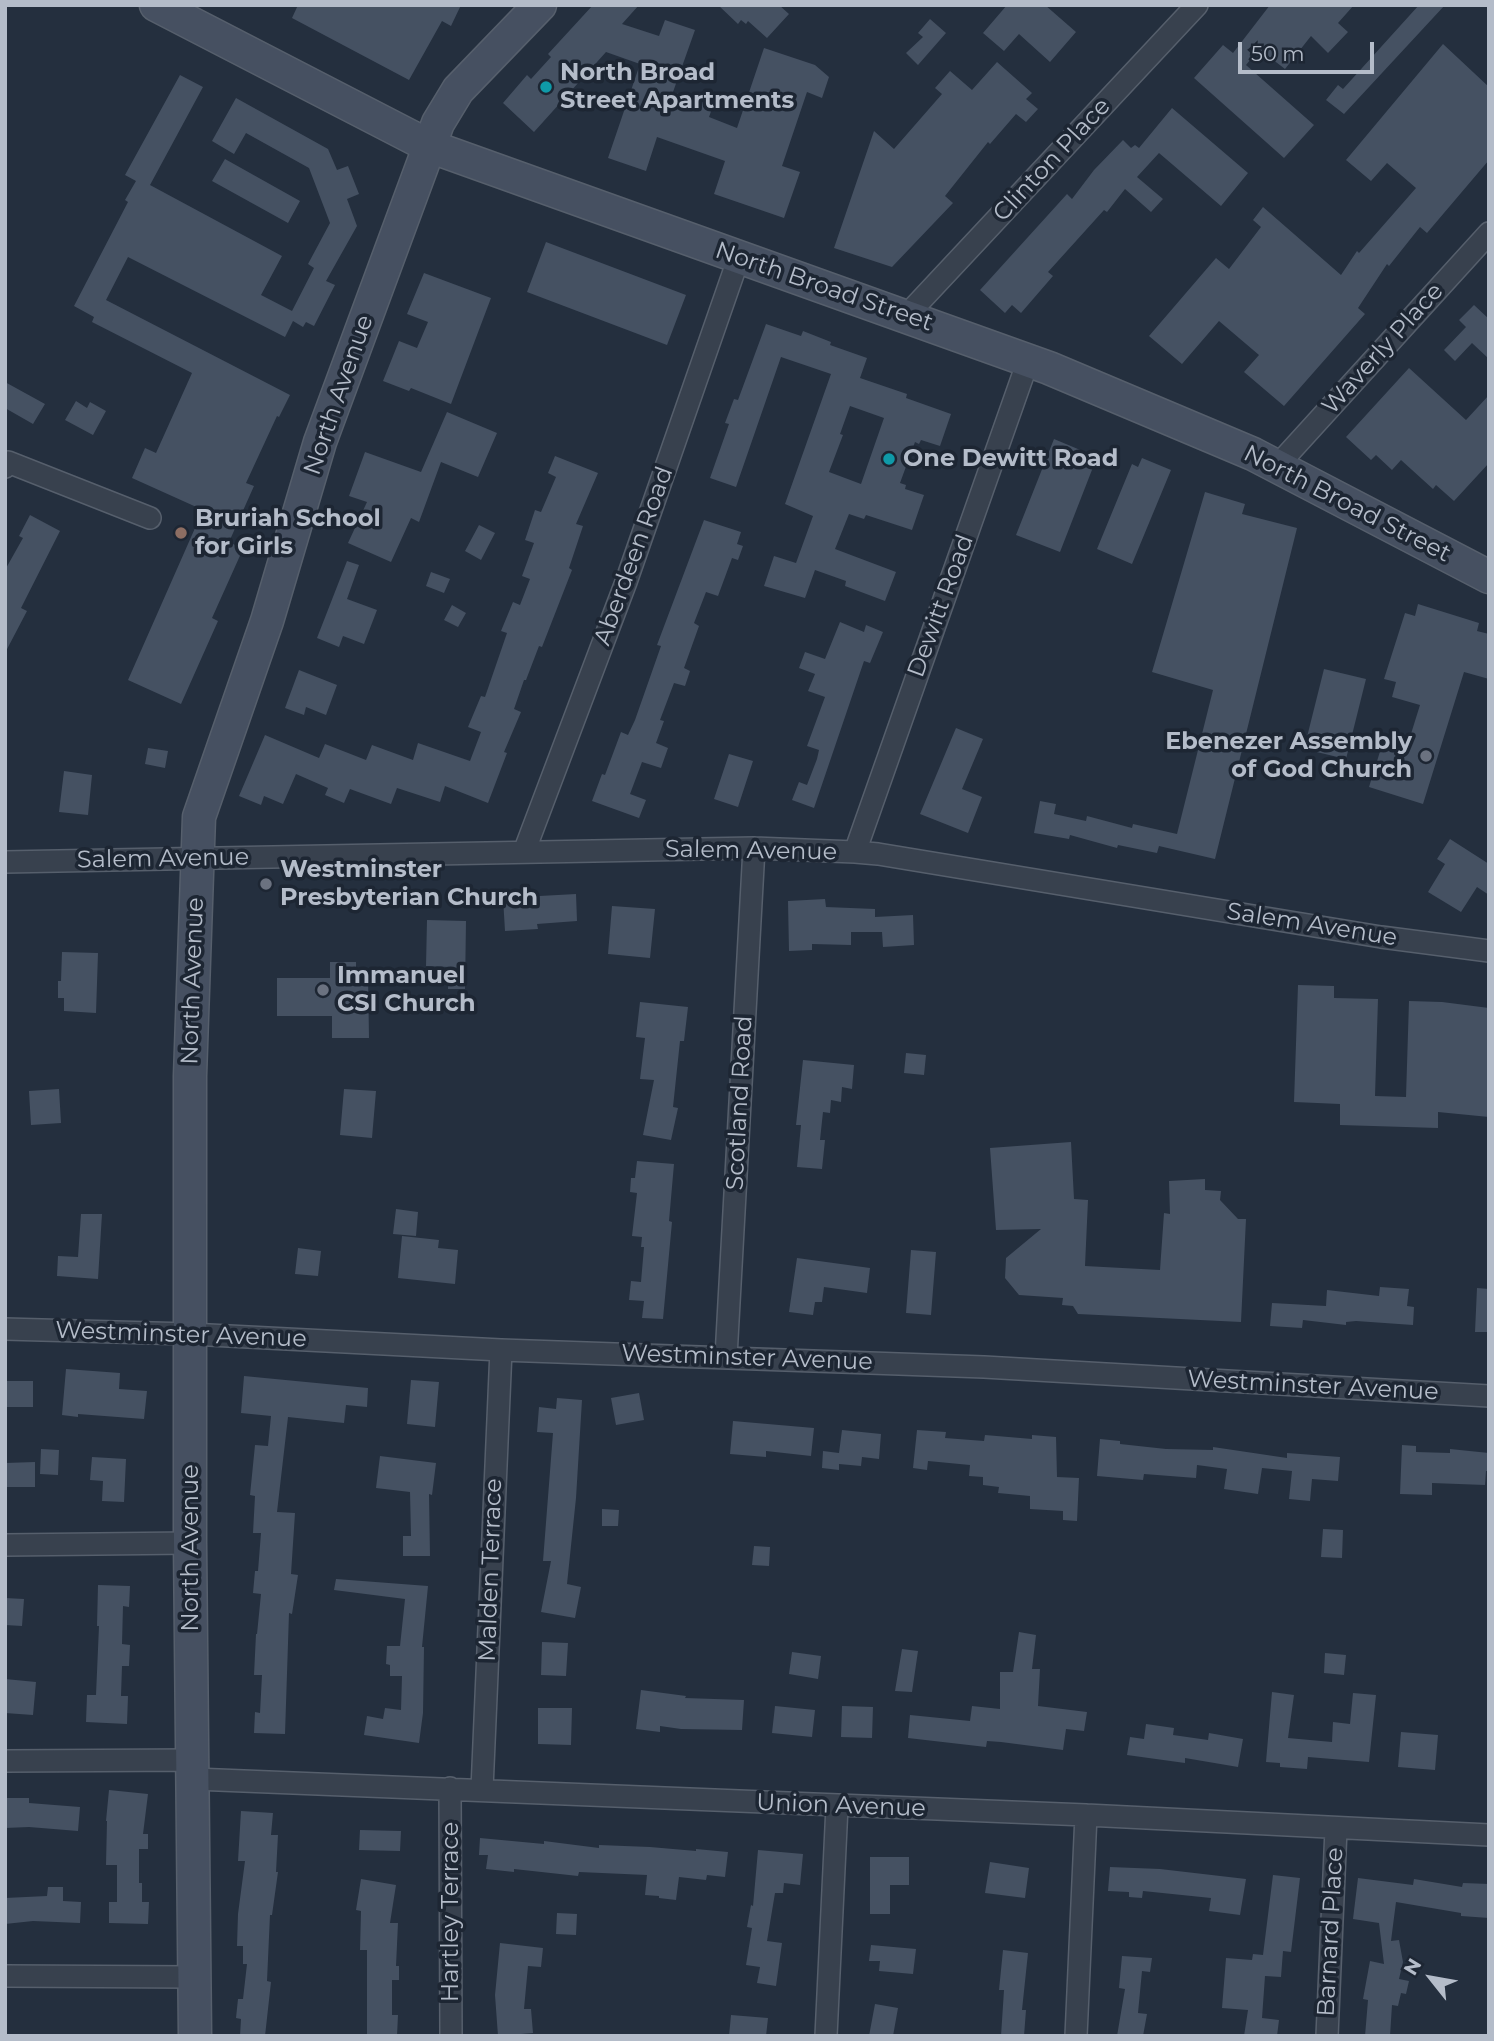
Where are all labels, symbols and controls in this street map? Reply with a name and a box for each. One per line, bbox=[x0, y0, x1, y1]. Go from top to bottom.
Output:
scale bar bbox=[1242, 28, 1378, 72]
text: 50 m bbox=[1251, 41, 1305, 66]
place label: North Broad Street Apartments bbox=[560, 59, 794, 115]
marker: North Broad Street Apartments bbox=[538, 79, 554, 95]
street label: Clinton Place bbox=[987, 92, 1117, 228]
street label: North Broad Street bbox=[711, 236, 937, 338]
street label: Waverly Place bbox=[1316, 277, 1450, 421]
street label: North Avenue bbox=[298, 311, 380, 479]
street label: North Broad Street bbox=[1239, 439, 1455, 569]
place label: One Dewitt Road bbox=[903, 445, 1118, 473]
marker: One Dewitt Road bbox=[881, 451, 897, 467]
street label: Aberdeen Road bbox=[588, 463, 680, 649]
place label: Bruriah School for Girls bbox=[195, 505, 381, 561]
marker: Bruriah School for Girls bbox=[173, 525, 189, 541]
street label: Dewitt Road bbox=[902, 531, 980, 681]
place label: Ebenezer Assembly of God Church bbox=[1165, 728, 1412, 784]
marker: Ebenezer Assembly of God Church bbox=[1418, 748, 1434, 764]
street label: Salem Avenue bbox=[665, 835, 837, 867]
street label: Salem Avenue bbox=[77, 843, 249, 875]
place label: Westminster Presbyterian Church bbox=[280, 856, 538, 912]
marker: Westminster Presbyterian Church bbox=[258, 876, 274, 892]
street label: North Avenue bbox=[176, 897, 210, 1065]
street label: Salem Avenue bbox=[1225, 897, 1399, 953]
place label: Immanuel CSI Church bbox=[337, 962, 476, 1018]
marker: Immanuel CSI Church bbox=[315, 982, 331, 998]
street label: Scotland Road bbox=[721, 1015, 759, 1191]
street label: Westminster Avenue bbox=[55, 1316, 307, 1354]
street label: Westminster Avenue bbox=[621, 1339, 873, 1377]
street label: Westminster Avenue bbox=[1187, 1365, 1439, 1407]
street label: North Avenue bbox=[177, 1464, 205, 1632]
street label: Malden Terrace bbox=[473, 1478, 509, 1662]
street label: Union Avenue bbox=[756, 1789, 926, 1823]
street label: Hartley Terrace bbox=[437, 1822, 465, 2002]
street label: Barnard Place bbox=[1312, 1847, 1350, 2017]
north arrow bbox=[1396, 1943, 1466, 2013]
text: N bbox=[1399, 1954, 1426, 1979]

